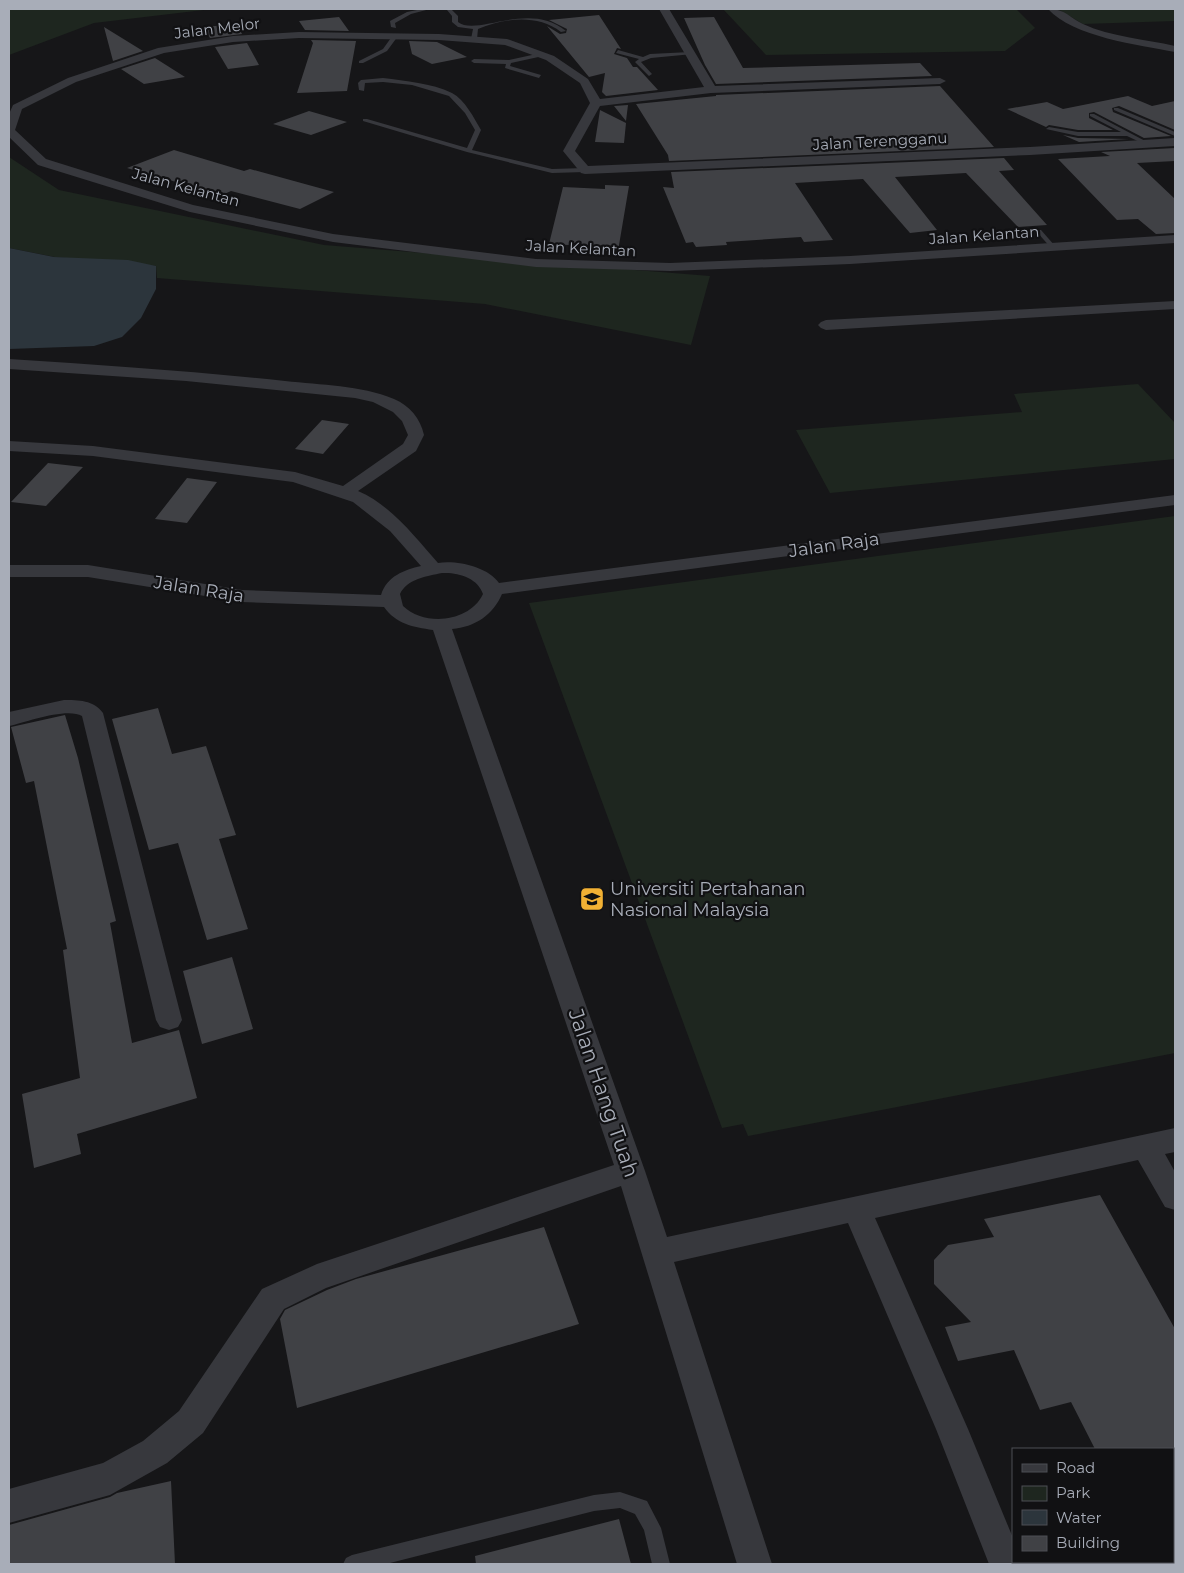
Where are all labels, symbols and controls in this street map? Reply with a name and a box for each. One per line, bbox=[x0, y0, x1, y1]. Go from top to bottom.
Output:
street label: Jalan Melor bbox=[172, 13, 261, 43]
street label: Jalan Terengganu bbox=[811, 128, 948, 154]
street label: Jalan Kelantan bbox=[129, 163, 242, 210]
street label: Jalan Kelantan bbox=[927, 222, 1040, 248]
street label: Jalan Kelantan bbox=[524, 236, 637, 260]
street label: Jalan Raja bbox=[786, 528, 881, 562]
street label: Jalan Raja bbox=[151, 571, 246, 607]
place label: Universiti Pertahanan Nasional Malaysia bbox=[610, 878, 806, 921]
school or university icon: Universiti Pertahanan Nasional Malaysia bbox=[579, 886, 605, 912]
street label: Jalan Hang Tuah bbox=[563, 1004, 645, 1181]
legend bbox=[1012, 1448, 1174, 1563]
text: Road bbox=[1056, 1458, 1095, 1477]
text: Park bbox=[1056, 1483, 1090, 1502]
text: Water bbox=[1056, 1508, 1102, 1527]
text: Building bbox=[1056, 1533, 1120, 1552]

